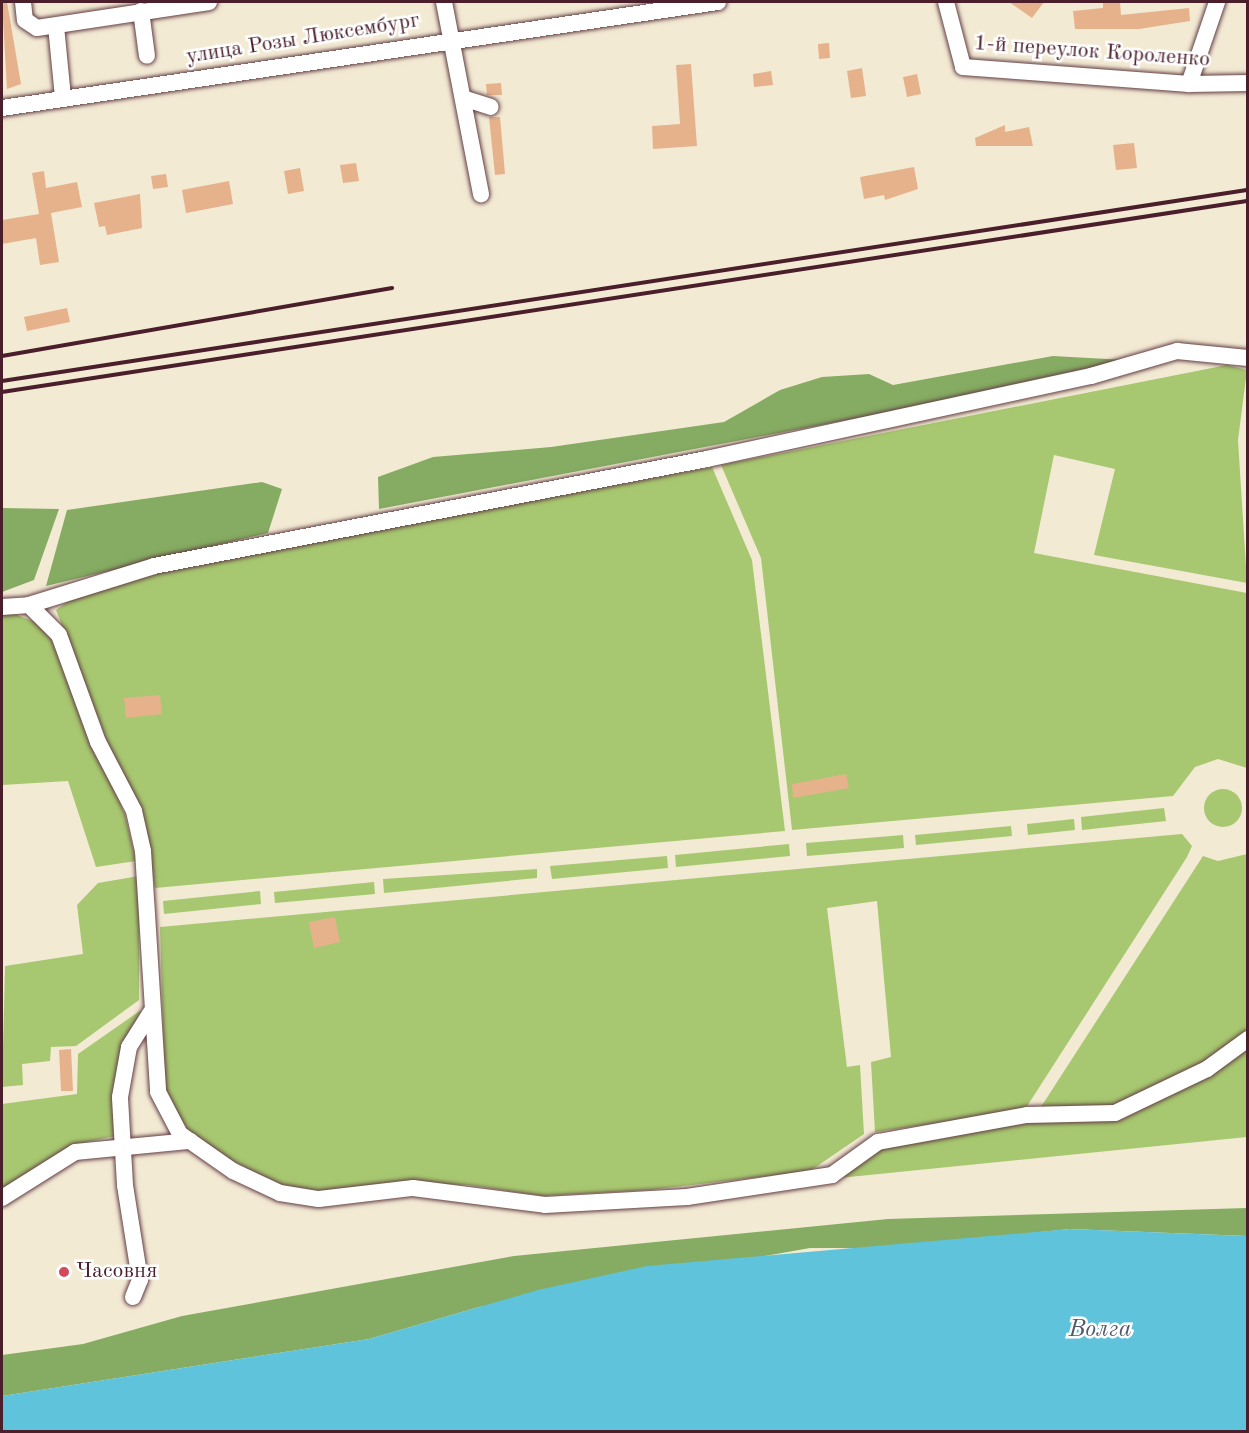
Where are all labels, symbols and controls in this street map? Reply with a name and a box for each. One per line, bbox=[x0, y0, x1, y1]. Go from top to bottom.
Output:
street label: улица Розы Люксембург bbox=[184, 8, 422, 70]
street label: 1-й переулок Короленко bbox=[973, 31, 1211, 73]
place label: Часовня bbox=[76, 1259, 158, 1285]
marker: Часовня bbox=[57, 1265, 71, 1279]
water label: Волга bbox=[1068, 1317, 1132, 1345]

